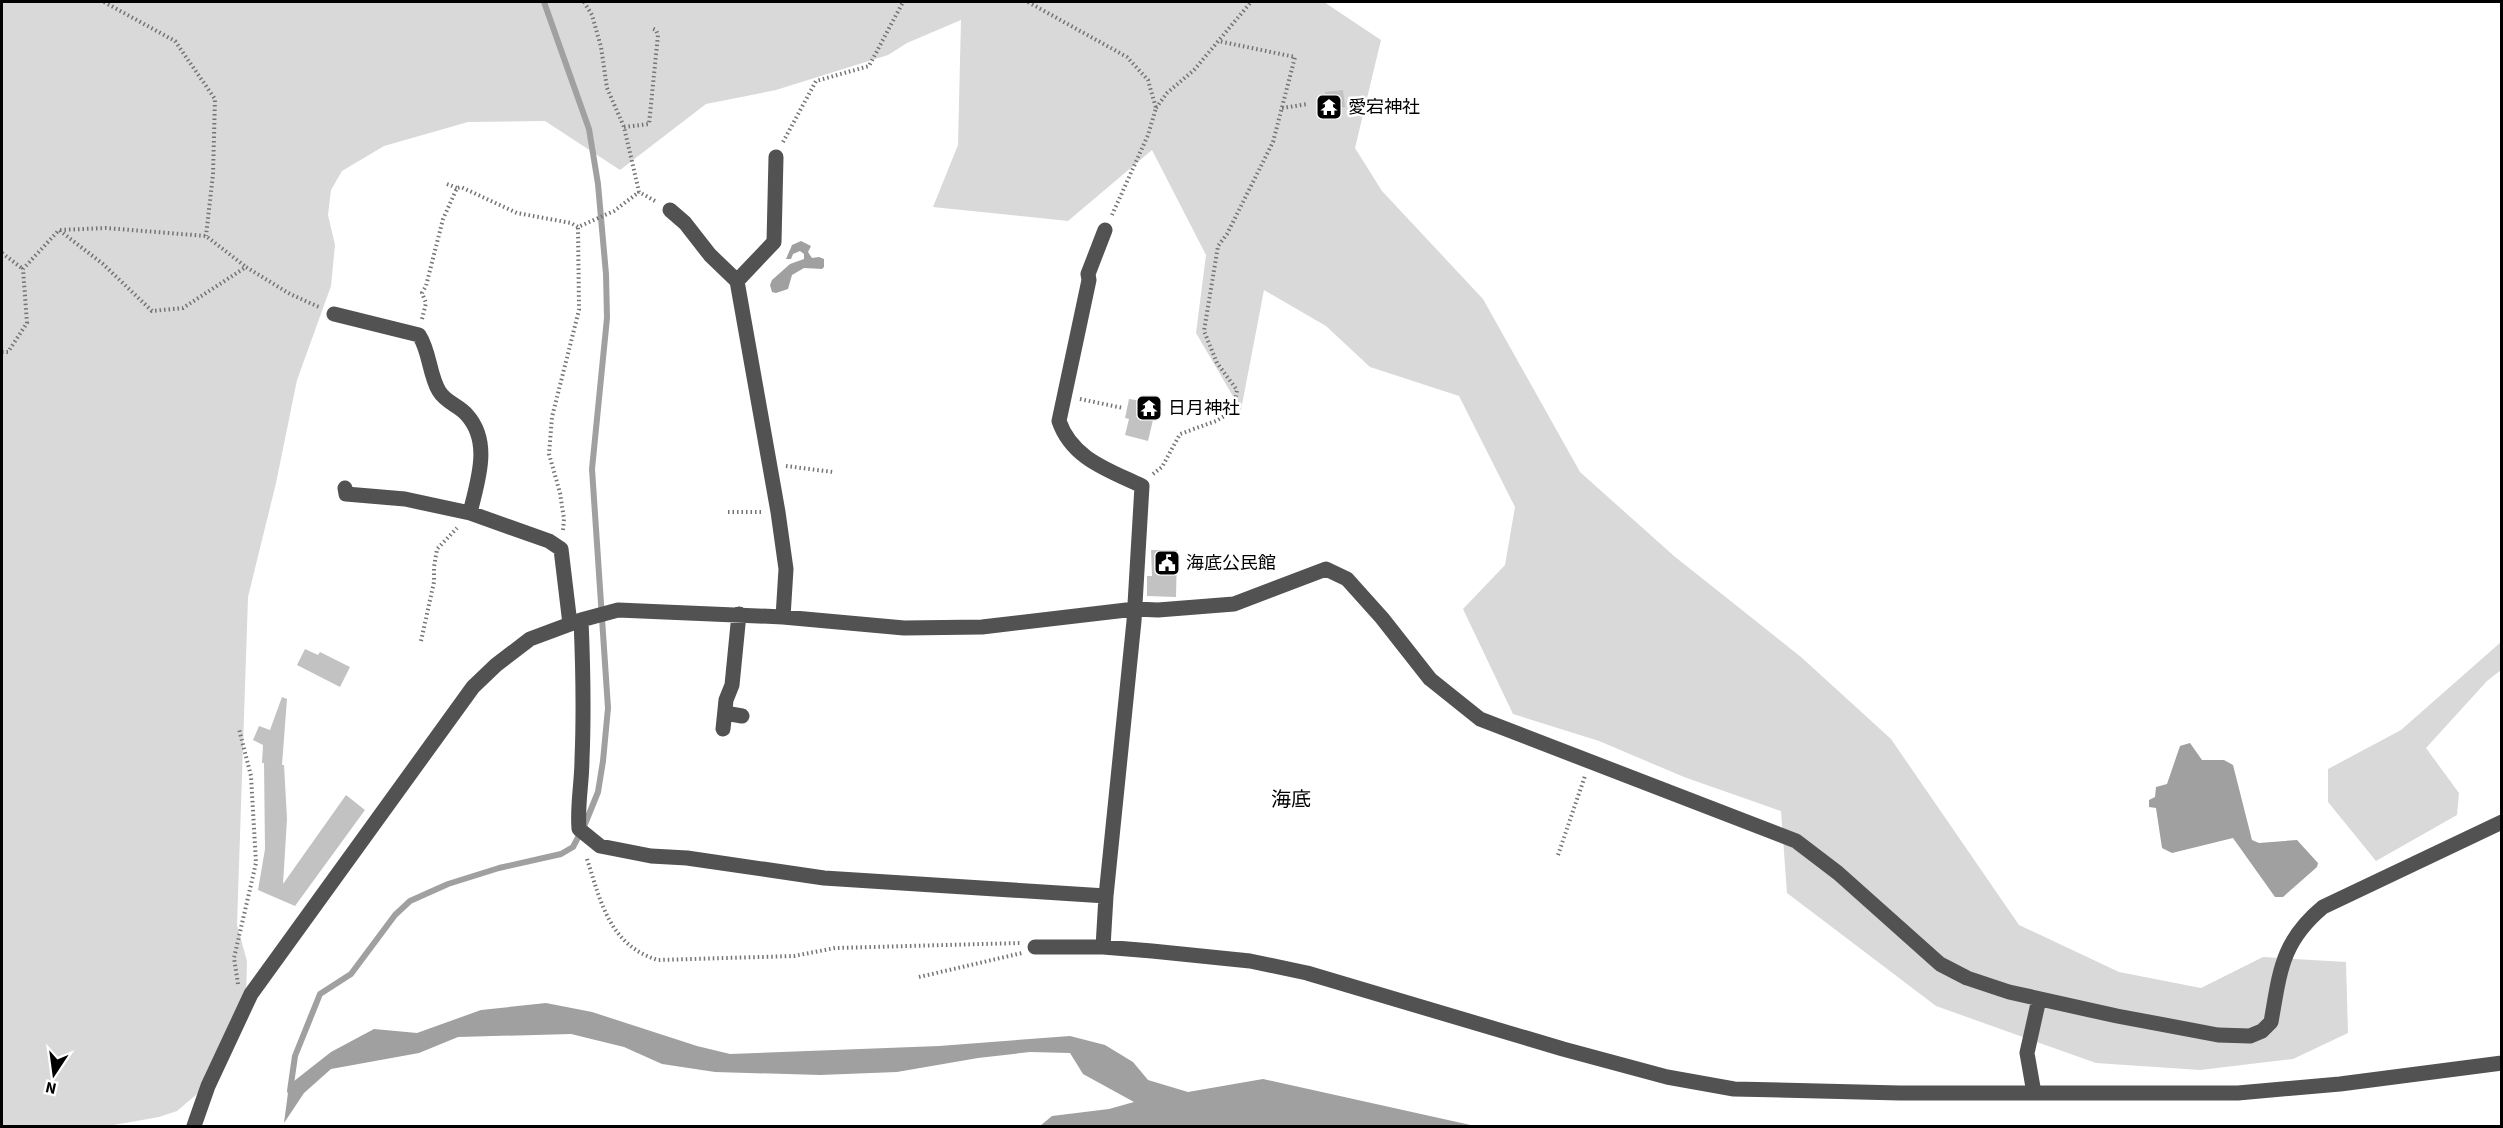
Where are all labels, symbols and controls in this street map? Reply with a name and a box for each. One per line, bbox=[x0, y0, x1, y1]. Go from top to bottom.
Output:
temple icon: 愛宕神社 bbox=[1314, 92, 1344, 122]
place label: 愛宕神社 bbox=[1348, 95, 1420, 120]
temple icon: 日月神社 bbox=[1134, 393, 1164, 423]
place label: 日月神社 bbox=[1168, 396, 1240, 421]
public building icon: 海底公民館 bbox=[1152, 548, 1182, 578]
place label: 海底公民館 bbox=[1186, 551, 1276, 576]
district label: 海底 bbox=[1271, 786, 1311, 814]
north arrow bbox=[24, 1044, 84, 1104]
text: N bbox=[43, 1076, 59, 1100]

